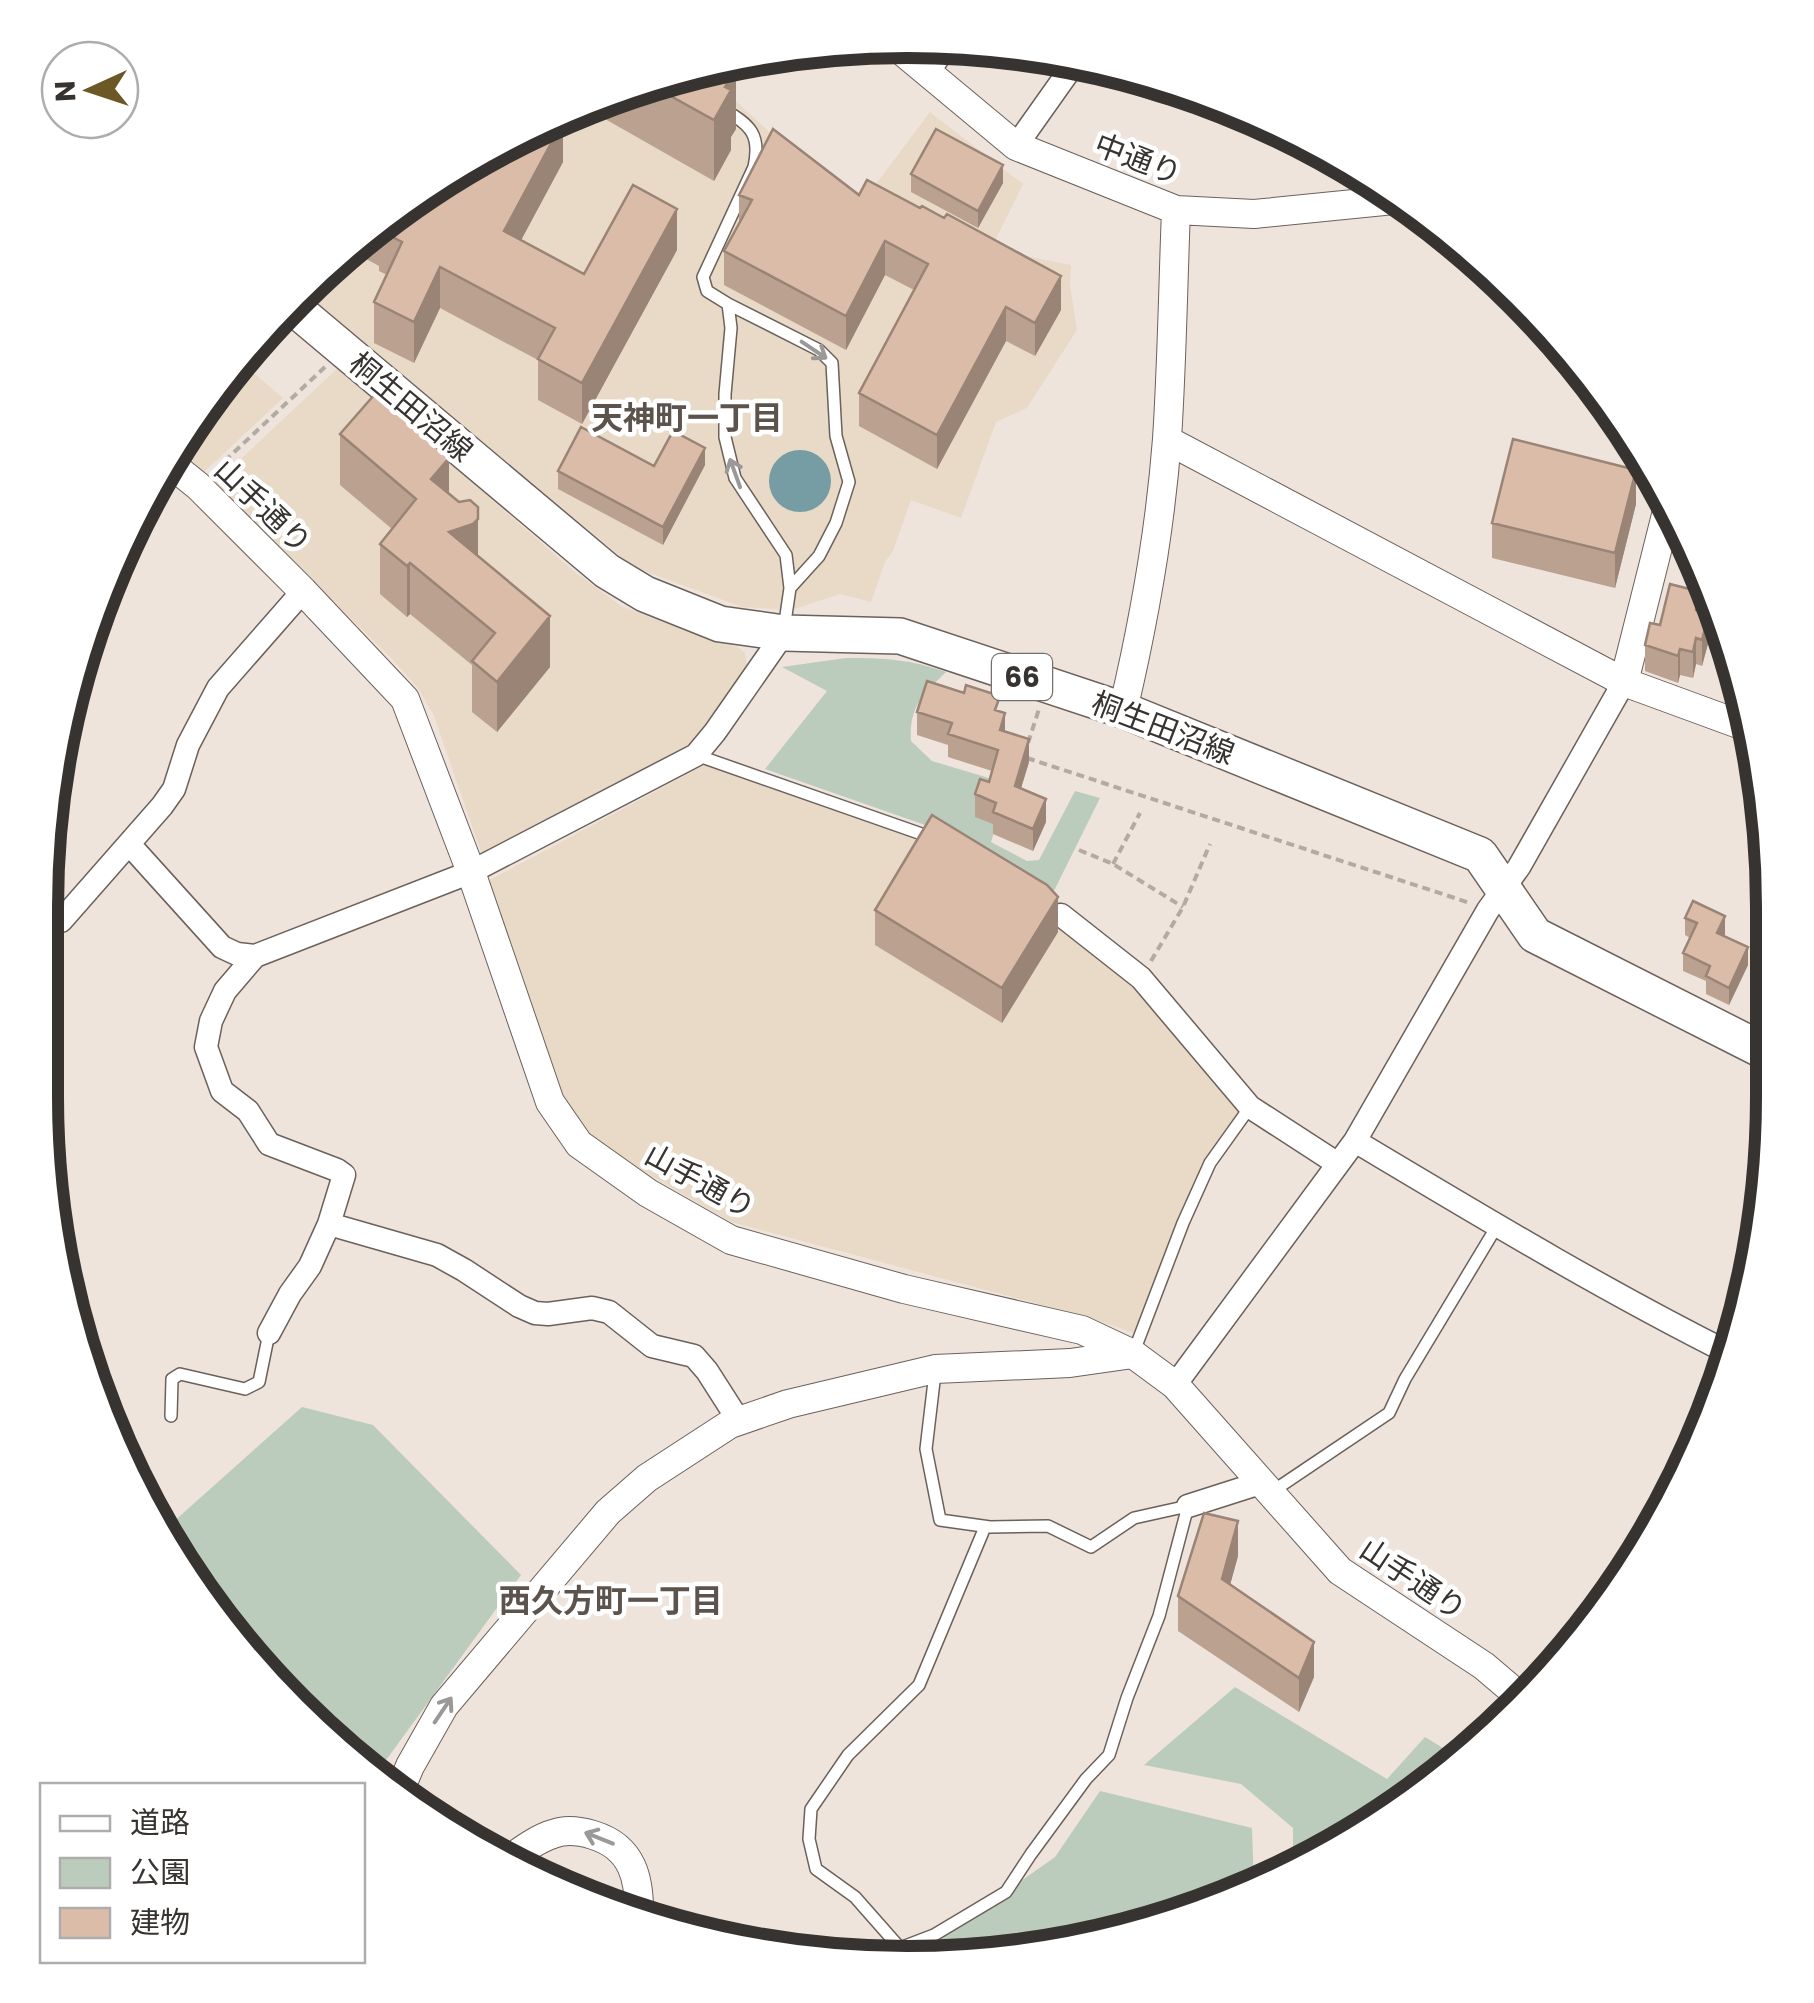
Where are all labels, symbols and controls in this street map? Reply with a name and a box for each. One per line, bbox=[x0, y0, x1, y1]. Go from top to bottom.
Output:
north arrow bbox=[40, 40, 140, 140]
text: N bbox=[46, 80, 86, 103]
street label: 中通り bbox=[1088, 123, 1188, 195]
one-way arrow bbox=[800, 339, 827, 360]
street label: 桐生田沼線 bbox=[340, 342, 482, 472]
district label: 天神町一丁目 bbox=[591, 395, 783, 440]
street label: 山手通り bbox=[205, 449, 321, 563]
one-way arrow bbox=[725, 458, 743, 489]
road number: 66 bbox=[992, 654, 1052, 700]
street label: 桐生田沼線 bbox=[1085, 681, 1241, 775]
street label: 山手通り bbox=[637, 1133, 763, 1229]
street label: 山手通り bbox=[1351, 1528, 1475, 1630]
district label: 西久方町一丁目 bbox=[499, 1578, 723, 1623]
one-way arrow bbox=[433, 1696, 454, 1724]
legend bbox=[40, 1783, 365, 1963]
text: 道路 bbox=[130, 1801, 190, 1844]
one-way arrow bbox=[584, 1828, 614, 1846]
text: 公園 bbox=[130, 1851, 190, 1894]
text: 建物 bbox=[130, 1901, 190, 1944]

